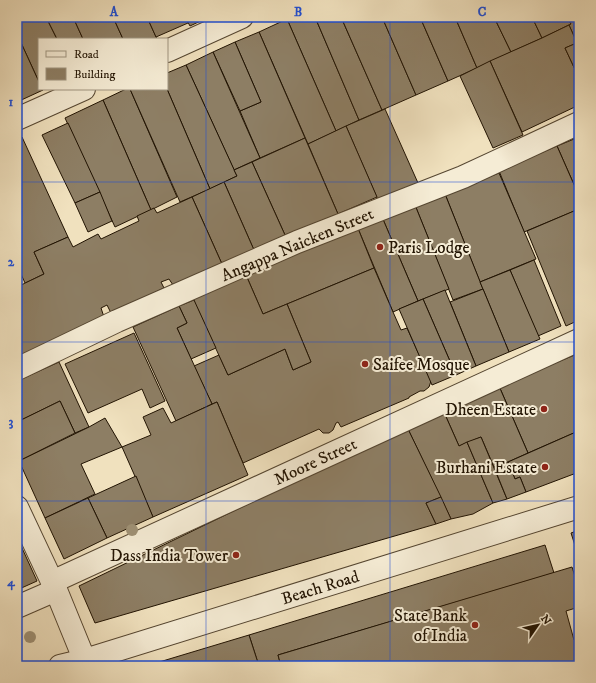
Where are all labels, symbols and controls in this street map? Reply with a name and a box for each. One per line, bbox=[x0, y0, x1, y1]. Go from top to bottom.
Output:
text: A bbox=[109, 4, 119, 20]
text: B bbox=[294, 4, 302, 20]
text: C bbox=[478, 4, 487, 20]
legend bbox=[38, 38, 168, 90]
text: Road bbox=[74, 47, 99, 62]
text: Building bbox=[74, 67, 115, 82]
text: 1 bbox=[9, 94, 14, 110]
street label: Angappa Naicken Street bbox=[218, 203, 378, 287]
place label: Paris Lodge bbox=[388, 237, 469, 259]
marker: Paris Lodge bbox=[375, 242, 385, 252]
text: 2 bbox=[8, 254, 15, 270]
place label: Saifee Mosque bbox=[373, 354, 470, 376]
marker: Saifee Mosque bbox=[360, 359, 370, 369]
place label: Dheen Estate bbox=[445, 399, 536, 421]
marker: Dheen Estate bbox=[539, 404, 549, 414]
text: 3 bbox=[9, 414, 14, 430]
street label: Moore Street bbox=[270, 433, 361, 491]
place label: Burhani Estate bbox=[436, 457, 537, 479]
marker: Burhani Estate bbox=[540, 462, 550, 472]
place label: Dass India Tower bbox=[110, 545, 229, 567]
marker: Dass India Tower bbox=[231, 550, 241, 560]
street label: Beach Road bbox=[279, 566, 362, 610]
text: 4 bbox=[6, 574, 15, 591]
place label: State Bank of India bbox=[394, 605, 468, 647]
north arrow bbox=[518, 605, 558, 645]
text: N bbox=[537, 612, 554, 628]
marker: State Bank of India bbox=[470, 620, 480, 630]

